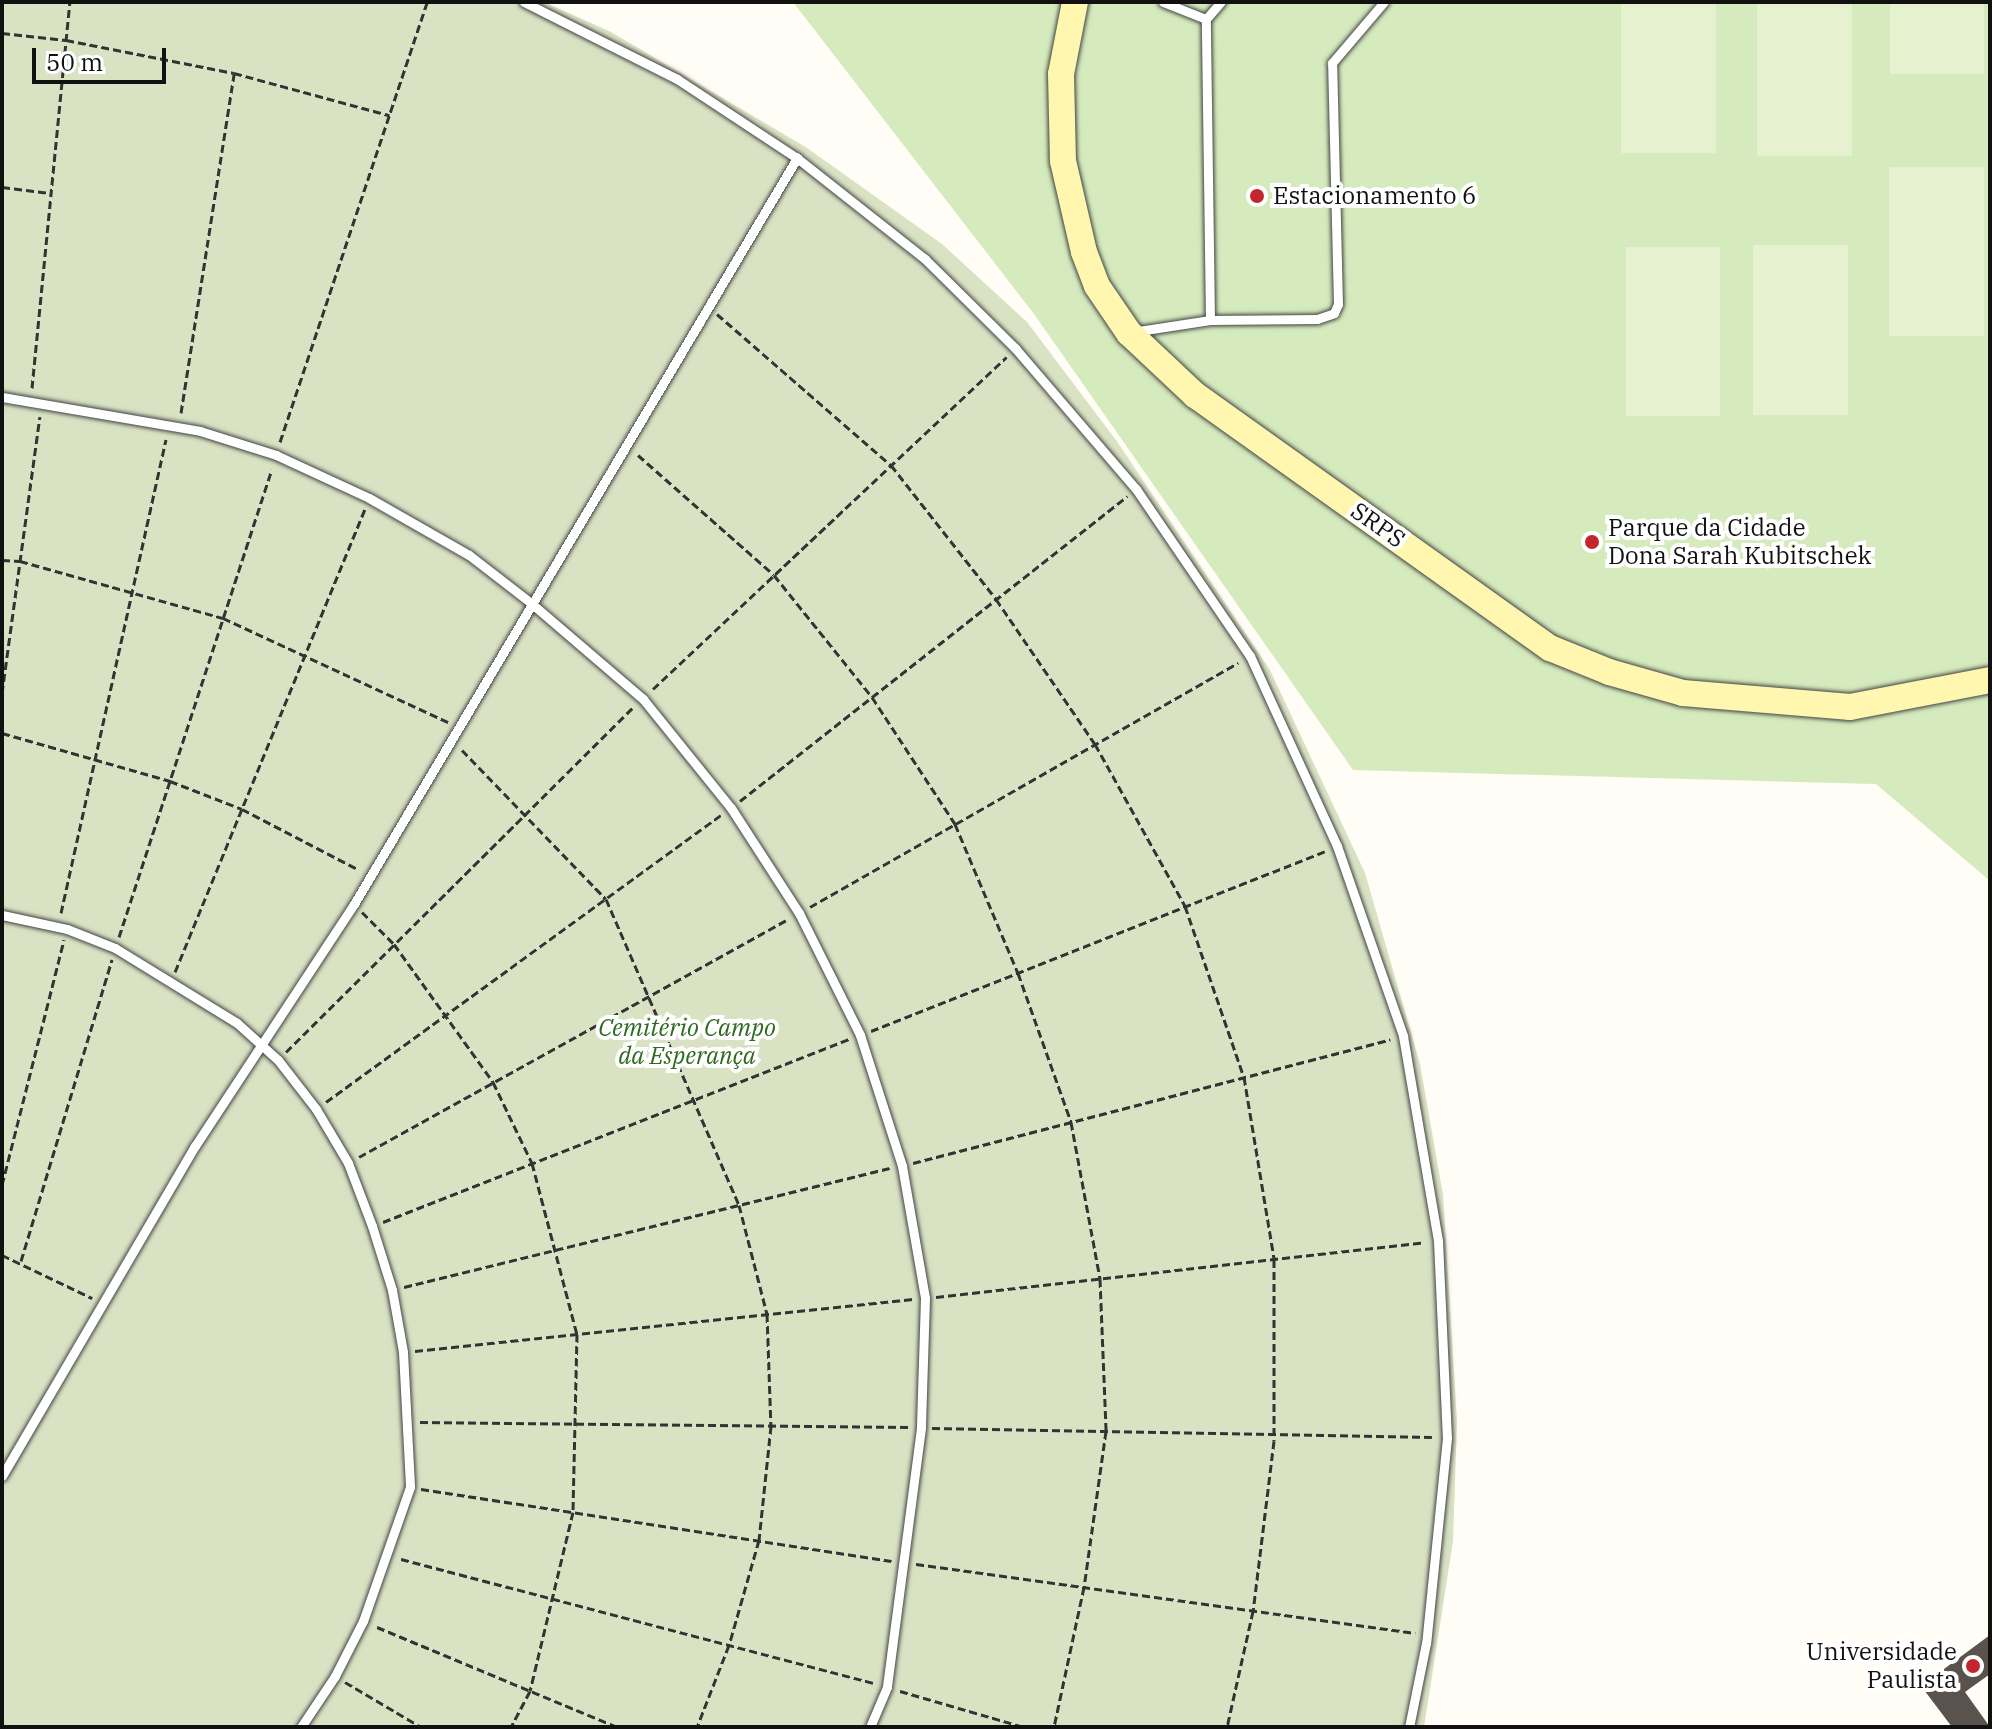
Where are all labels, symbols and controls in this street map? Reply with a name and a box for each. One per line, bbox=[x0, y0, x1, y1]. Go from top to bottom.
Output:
scale bar bbox=[36, 32, 170, 82]
text: 50 m bbox=[46, 46, 103, 78]
place label: Estacionamento 6 bbox=[1273, 182, 1476, 210]
marker: Estacionamento 6 bbox=[1248, 187, 1266, 205]
street label: SRPS bbox=[1345, 496, 1411, 554]
place label: Parque da Cidade Dona Sarah Kubitschek bbox=[1608, 514, 1872, 570]
marker: Parque da Cidade Dona Sarah Kubitschek bbox=[1583, 533, 1601, 551]
park label: Cemitério Campo da Esperança bbox=[598, 1014, 776, 1070]
place label: Universidade Paulista bbox=[1806, 1638, 1957, 1694]
marker: Universidade Paulista bbox=[1964, 1657, 1982, 1675]

